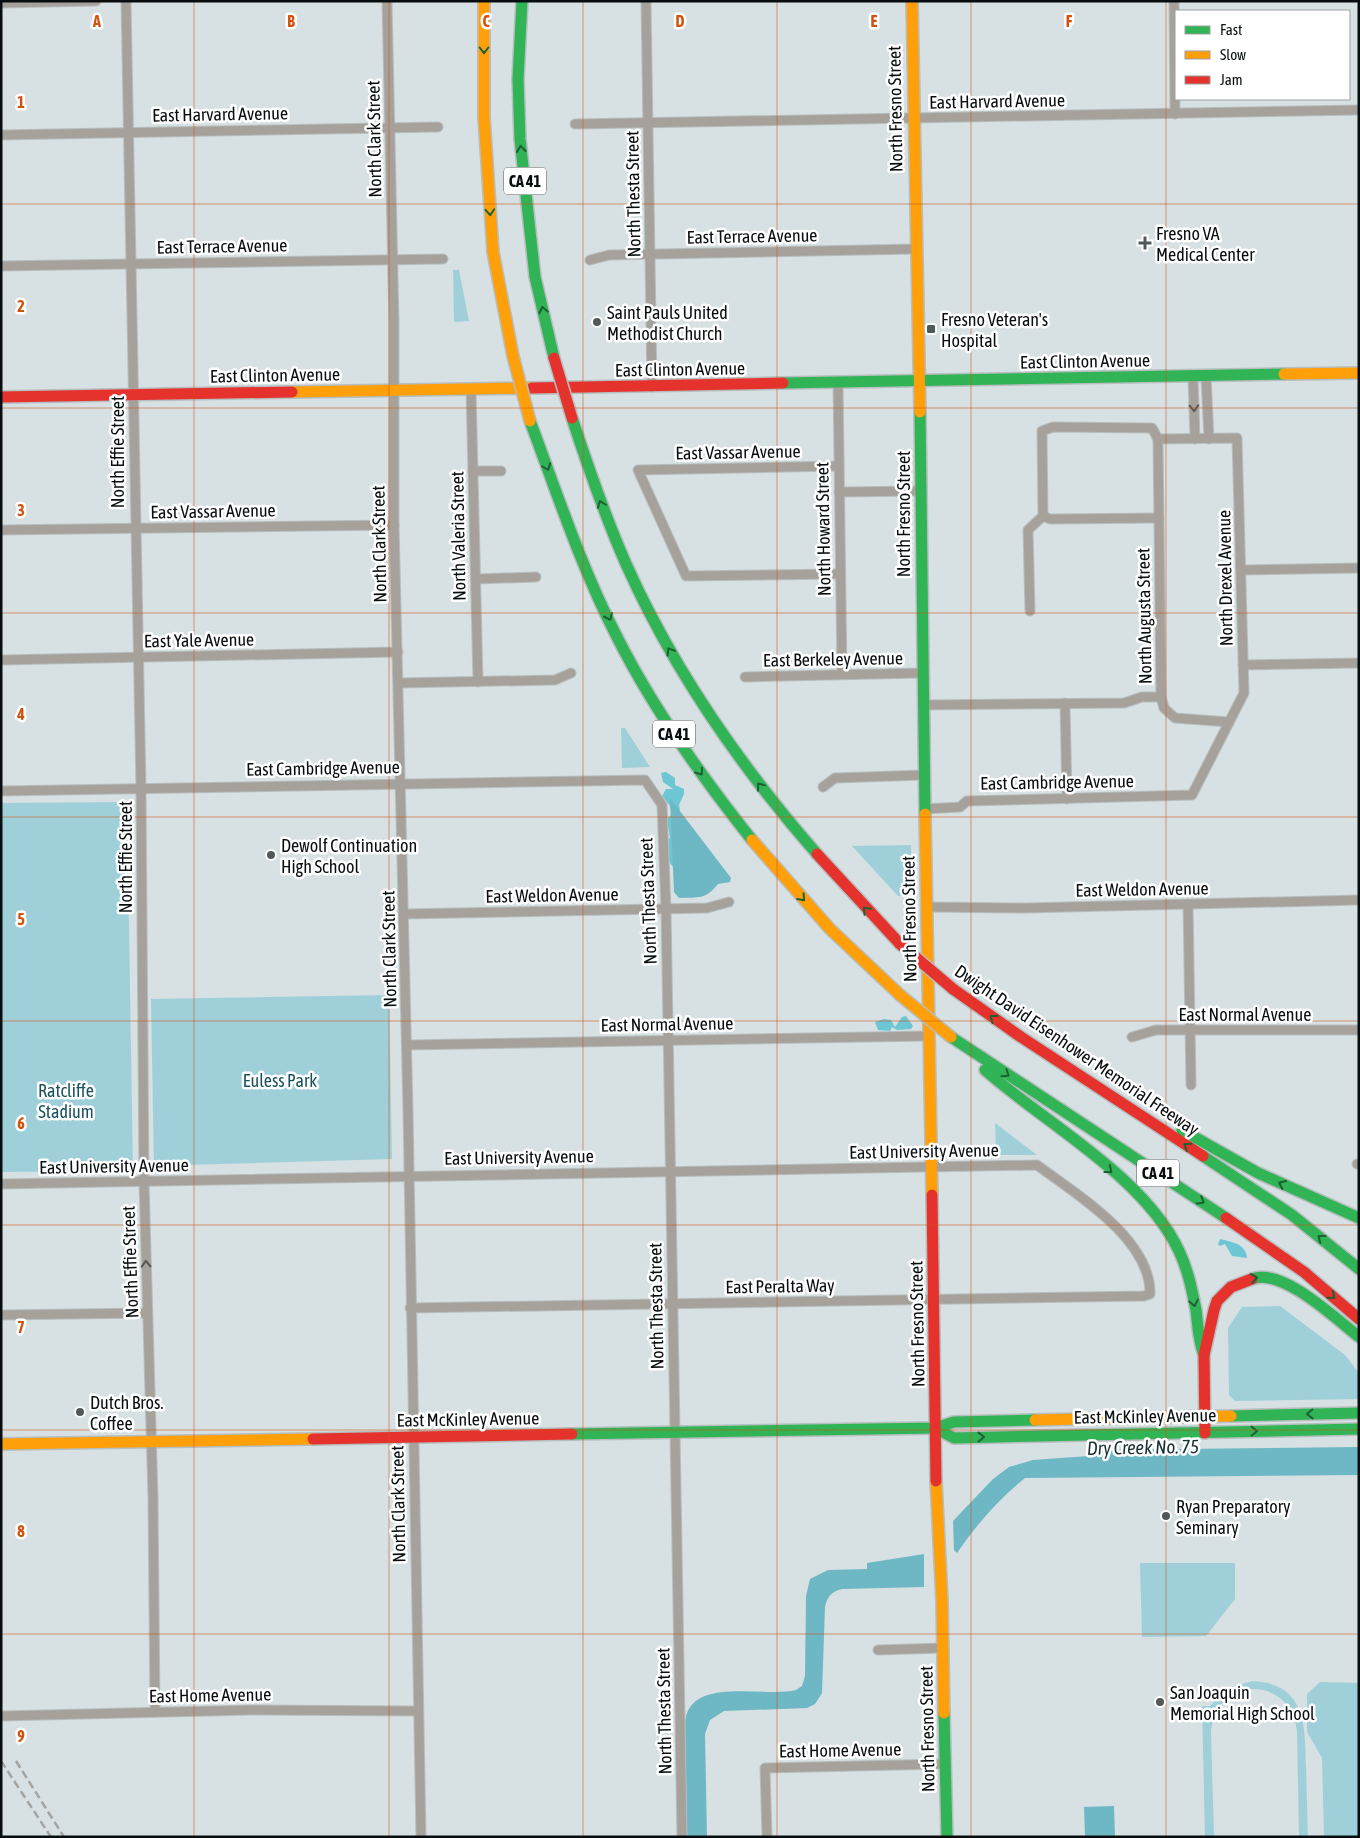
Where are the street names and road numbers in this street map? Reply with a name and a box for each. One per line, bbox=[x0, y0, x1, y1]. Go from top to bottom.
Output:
street label: North Fresno Street bbox=[883, 46, 907, 172]
street label: North Clark Street bbox=[362, 80, 386, 198]
street label: East Harvard Avenue bbox=[929, 89, 1065, 113]
street label: East Harvard Avenue bbox=[152, 102, 288, 126]
street label: North Thesta Street bbox=[621, 130, 645, 258]
road number: CA 41 bbox=[504, 168, 546, 195]
street label: East Terrace Avenue bbox=[686, 224, 818, 248]
street label: East Terrace Avenue bbox=[156, 234, 288, 258]
street label: East Clinton Avenue bbox=[1020, 349, 1150, 373]
street label: East Clinton Avenue bbox=[615, 357, 745, 381]
street label: East Clinton Avenue bbox=[210, 363, 340, 387]
street label: North Effie Street bbox=[107, 396, 128, 508]
street label: East Vassar Avenue bbox=[675, 440, 801, 464]
street label: North Fresno Street bbox=[893, 451, 914, 577]
street label: North Howard Street bbox=[811, 462, 835, 596]
street label: North Valeria Street bbox=[446, 471, 470, 601]
street label: North Clark Street bbox=[367, 485, 391, 603]
street label: East Vassar Avenue bbox=[150, 499, 276, 523]
street label: North Drexel Avenue bbox=[1213, 510, 1237, 646]
street label: North Augusta Street bbox=[1132, 548, 1156, 684]
street label: East Yale Avenue bbox=[144, 629, 254, 651]
street label: East Berkeley Avenue bbox=[763, 647, 903, 671]
road number: CA 41 bbox=[653, 721, 695, 748]
street label: East Cambridge Avenue bbox=[246, 756, 400, 780]
street label: East Cambridge Avenue bbox=[980, 770, 1134, 794]
street label: North Effie Street bbox=[115, 801, 136, 913]
street label: North Thesta Street bbox=[635, 837, 661, 965]
street label: North Fresno Street bbox=[897, 856, 921, 982]
street label: East Weldon Avenue bbox=[1075, 877, 1209, 901]
street label: East Weldon Avenue bbox=[485, 883, 619, 907]
street label: North Clark Street bbox=[377, 890, 401, 1008]
street label: Dwight David Eisenhower Memorial Freeway bbox=[951, 960, 1203, 1140]
street label: East Normal Avenue bbox=[1179, 1004, 1311, 1025]
street label: East Normal Avenue bbox=[600, 1012, 734, 1036]
street label: East University Avenue bbox=[849, 1139, 999, 1163]
street label: East University Avenue bbox=[444, 1145, 594, 1169]
street label: East University Avenue bbox=[39, 1154, 189, 1178]
road number: CA 41 bbox=[1137, 1160, 1179, 1186]
street label: North Effie Street bbox=[118, 1206, 142, 1318]
street label: North Thesta Street bbox=[644, 1242, 668, 1370]
street label: North Fresno Street bbox=[905, 1261, 929, 1387]
street label: East Peralta Way bbox=[725, 1275, 835, 1297]
street label: East McKinley Avenue bbox=[1073, 1404, 1217, 1428]
street label: East McKinley Avenue bbox=[396, 1407, 540, 1431]
street label: North Clark Street bbox=[386, 1445, 410, 1563]
street label: North Thesta Street bbox=[652, 1647, 676, 1775]
street label: North Fresno Street bbox=[915, 1666, 939, 1792]
street label: East Home Avenue bbox=[149, 1683, 271, 1707]
street label: East Home Avenue bbox=[779, 1738, 901, 1762]

